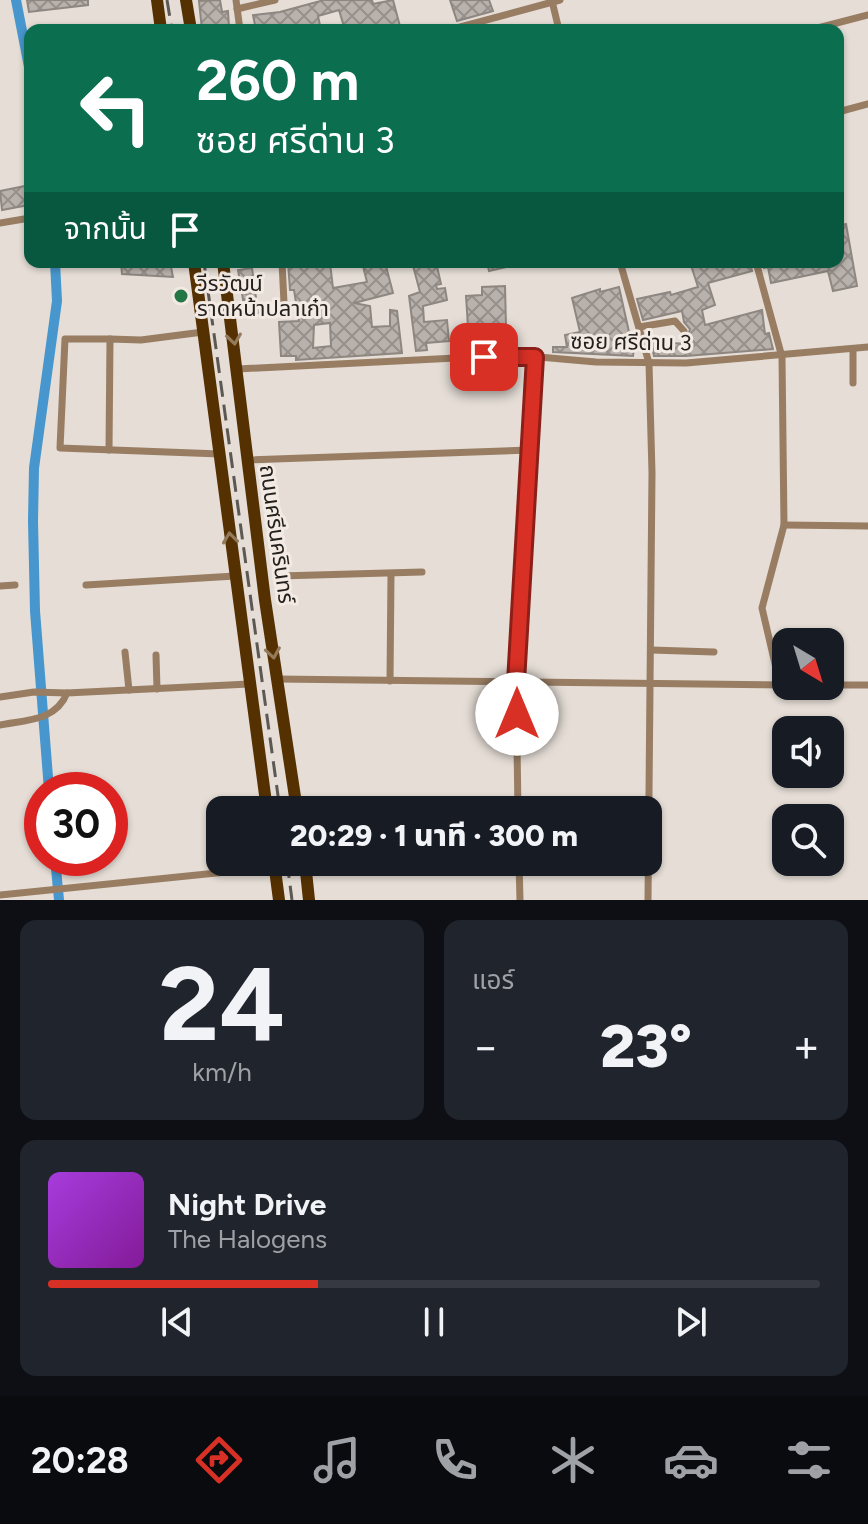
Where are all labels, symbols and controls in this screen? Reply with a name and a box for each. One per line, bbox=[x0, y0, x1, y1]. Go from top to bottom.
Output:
text: 260 m bbox=[196, 47, 359, 114]
icon: left bbox=[64, 56, 168, 160]
text: ซอย ศรีด่าน 3 bbox=[196, 119, 394, 162]
icon: arrive bbox=[163, 208, 207, 252]
text: จากนั้น bbox=[64, 210, 147, 247]
place label: วีรวัฒน์ ราดหน้าปลาเก๋า bbox=[196, 270, 329, 322]
marker: วีรวัฒน์ ราดหน้าปลาเก๋า bbox=[172, 287, 190, 305]
pin bbox=[450, 323, 518, 391]
street label: ซอย ศรีด่าน 3 bbox=[570, 327, 692, 357]
one-way arrow bbox=[225, 332, 242, 346]
icon: arrive bbox=[462, 335, 506, 379]
street label: ถนนศรีนครินทร์ bbox=[254, 463, 300, 606]
one-way arrow bbox=[222, 532, 239, 545]
north arrow bbox=[772, 628, 844, 700]
map controls bbox=[772, 628, 844, 876]
one-way arrow bbox=[264, 646, 281, 660]
position arrow bbox=[475, 672, 559, 756]
button: sound bbox=[772, 716, 844, 788]
speed limit sign: 30 bbox=[24, 772, 128, 876]
button: search bbox=[772, 804, 844, 876]
text: 20:29 · 1 นาที · 300 m bbox=[290, 817, 578, 854]
text: 24 bbox=[159, 941, 285, 1066]
text: แอร์ bbox=[472, 964, 514, 996]
text: 23° bbox=[600, 1010, 692, 1082]
text: − bbox=[472, 1020, 499, 1073]
text: + bbox=[793, 1020, 820, 1073]
text: km/h bbox=[192, 1056, 252, 1088]
text: Night Drive bbox=[168, 1186, 326, 1223]
text: The Halogens bbox=[168, 1223, 327, 1255]
icon: previous bbox=[155, 1300, 199, 1344]
icon: pause bbox=[412, 1300, 456, 1344]
icon: next bbox=[669, 1300, 713, 1344]
icon: directions bbox=[191, 1432, 247, 1488]
icon: music bbox=[309, 1432, 365, 1488]
icon: phone bbox=[427, 1432, 483, 1488]
icon: climate bbox=[545, 1432, 601, 1488]
icon: car bbox=[663, 1432, 719, 1488]
icon: filters bbox=[781, 1432, 837, 1488]
text: 20:28 bbox=[31, 1439, 129, 1482]

